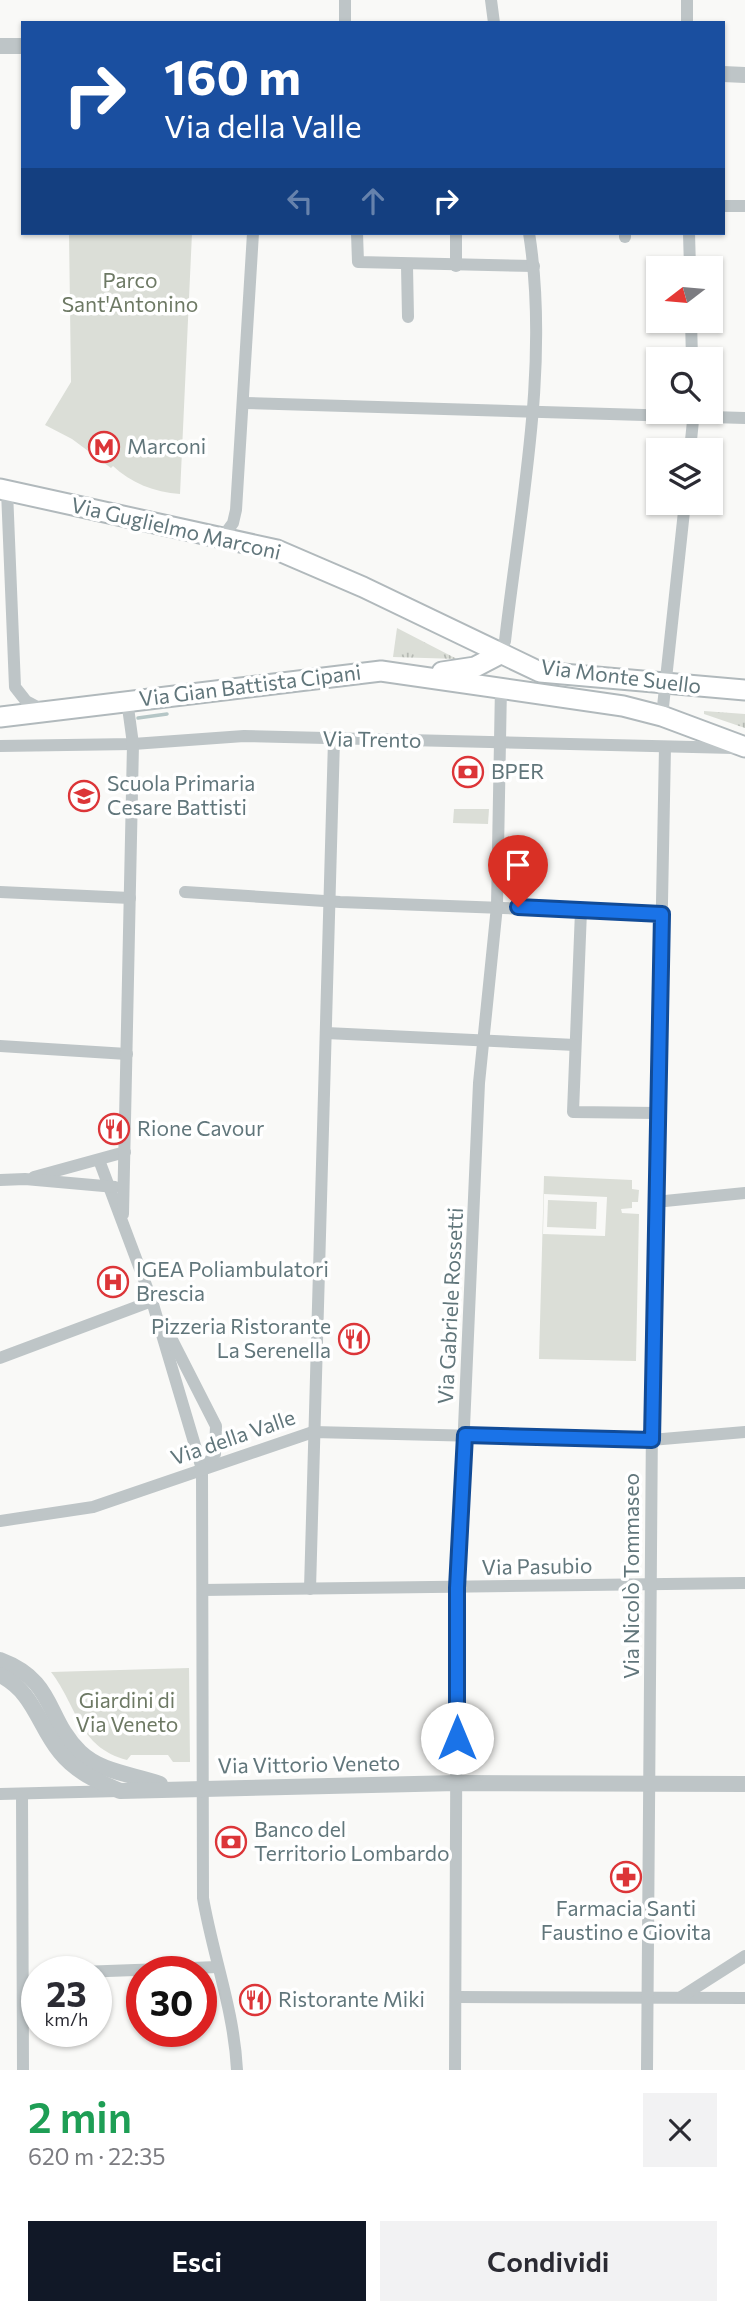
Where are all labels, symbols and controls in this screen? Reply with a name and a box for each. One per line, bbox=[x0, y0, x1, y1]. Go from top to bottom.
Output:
text: 160 m bbox=[164, 45, 301, 105]
icon: right bbox=[49, 49, 140, 140]
text: Via della Valle bbox=[164, 105, 362, 145]
icon: left bbox=[281, 182, 319, 220]
icon: ahead bbox=[354, 182, 392, 220]
icon: right bbox=[427, 182, 465, 220]
north arrow bbox=[646, 256, 723, 332]
map controls bbox=[646, 256, 723, 515]
park label: Parco Sant'Antonino bbox=[62, 267, 198, 316]
button: search bbox=[646, 347, 723, 424]
metro station icon: Marconi bbox=[87, 430, 121, 464]
place label: Marconi bbox=[127, 433, 206, 458]
button: layers bbox=[646, 438, 723, 515]
street label: Via Guglielmo Marconi bbox=[69, 491, 284, 564]
street label: Via Monte Suello bbox=[540, 653, 703, 698]
street label: Via Gian Battista Cipani bbox=[137, 658, 362, 711]
street label: Via Trento bbox=[322, 725, 422, 752]
bank icon: BPER bbox=[451, 755, 485, 789]
place label: BPER bbox=[491, 758, 544, 783]
place label: Scuola Primaria Cesare Battisti bbox=[107, 770, 255, 819]
school or university icon: Scuola Primaria Cesare Battisti bbox=[67, 779, 101, 813]
pin bbox=[488, 835, 548, 907]
icon: arrive bbox=[499, 846, 537, 884]
restaurant icon: Rione Cavour bbox=[97, 1112, 131, 1146]
place label: Rione Cavour bbox=[137, 1115, 264, 1140]
street label: Via Gabriele Rossetti bbox=[432, 1207, 467, 1405]
place label: IGEA Poliambulatori Brescia bbox=[136, 1256, 329, 1305]
hospital icon: IGEA Poliambulatori Brescia bbox=[96, 1265, 130, 1299]
place label: Pizzeria Ristorante La Serenella bbox=[151, 1313, 331, 1362]
restaurant icon: Pizzeria Ristorante La Serenella bbox=[337, 1322, 371, 1356]
street label: Via della Valle bbox=[167, 1404, 298, 1470]
street label: Via Nicolò Tommaseo bbox=[618, 1473, 643, 1679]
street label: Via Pasubio bbox=[481, 1552, 593, 1579]
park label: Giardini di Via Veneto bbox=[76, 1687, 178, 1736]
position arrow bbox=[420, 1701, 494, 1775]
street label: Via Vittorio Veneto bbox=[217, 1749, 400, 1778]
place label: Banco del Territorio Lombardo bbox=[254, 1816, 449, 1865]
bank icon: Banco del Territorio Lombardo bbox=[214, 1825, 248, 1859]
pharmacy icon: Farmacia Santi Faustino e Giovita bbox=[609, 1860, 643, 1894]
place label: Farmacia Santi Faustino e Giovita bbox=[541, 1895, 711, 1944]
speed limit sign: 30 bbox=[126, 1956, 217, 2047]
text: 23 bbox=[46, 1971, 87, 2014]
restaurant icon: Ristorante Miki bbox=[238, 1983, 272, 2017]
place label: Ristorante Miki bbox=[278, 1986, 425, 2011]
text: km/h bbox=[45, 2008, 88, 2030]
text: 2 min bbox=[28, 2090, 132, 2142]
button: close bbox=[643, 2093, 717, 2167]
text: 620 m · 22:35 bbox=[28, 2142, 166, 2170]
button: Esci bbox=[28, 2221, 366, 2301]
button: Condividi bbox=[380, 2221, 717, 2301]

